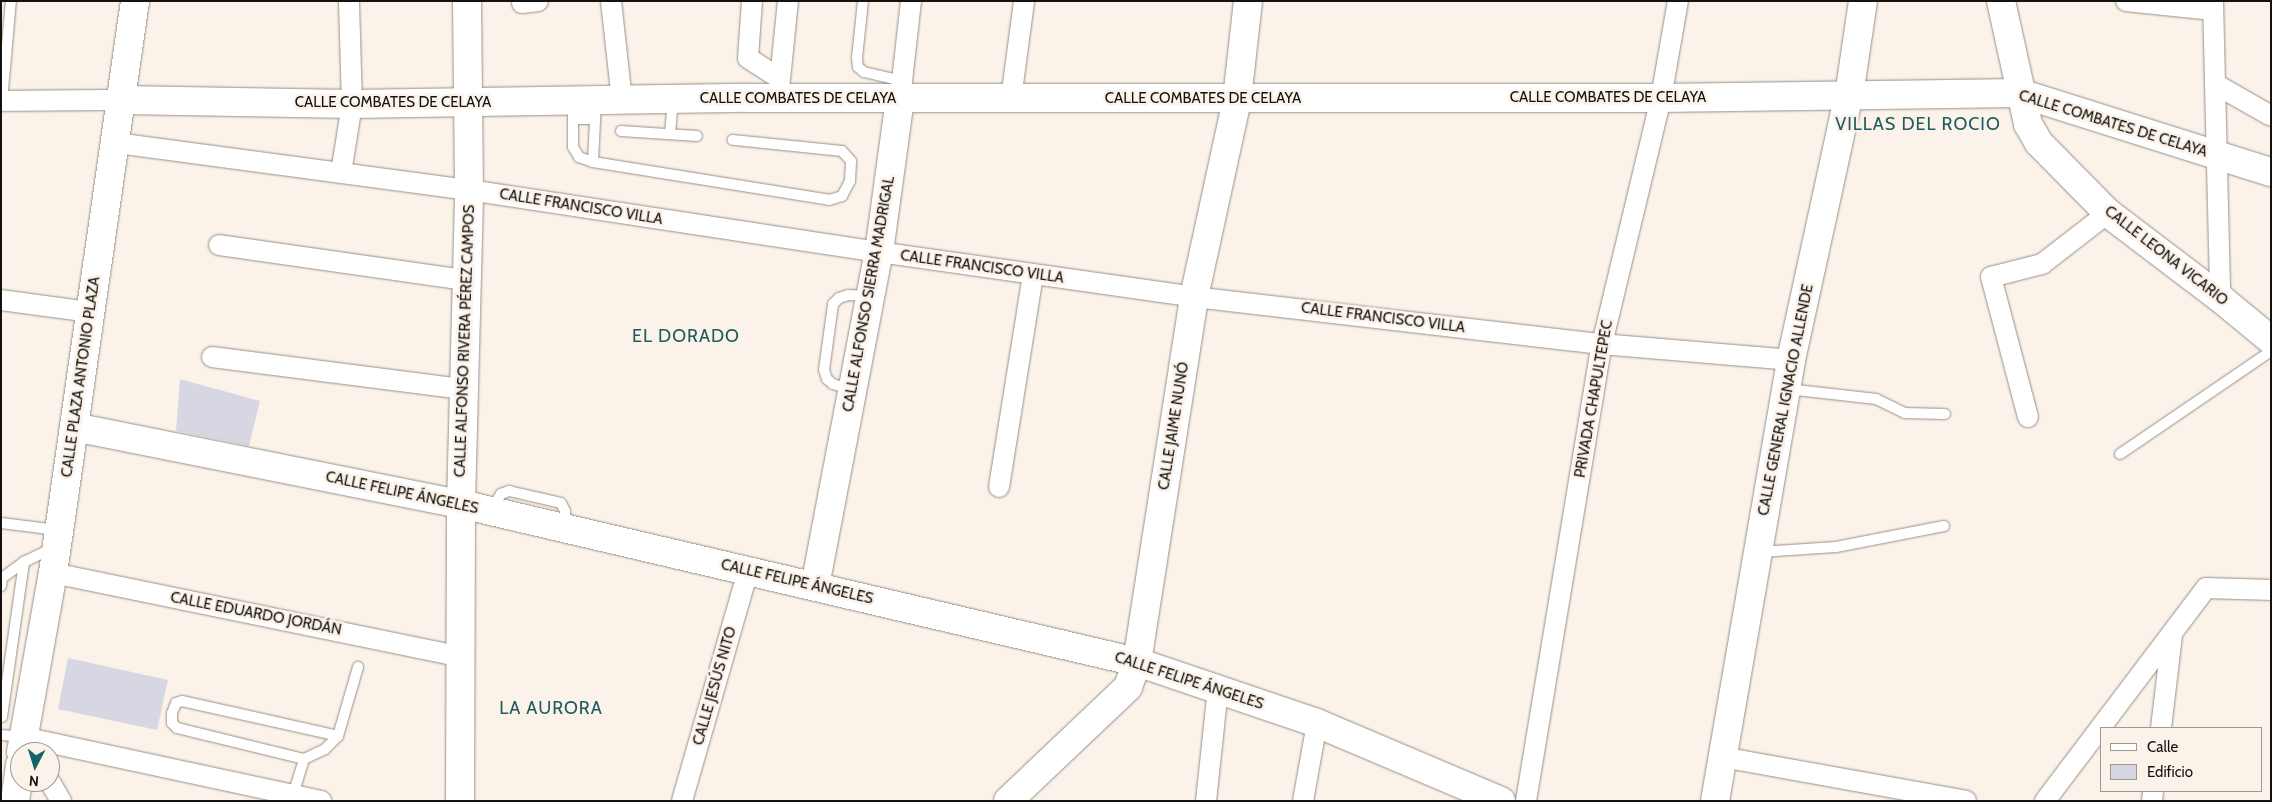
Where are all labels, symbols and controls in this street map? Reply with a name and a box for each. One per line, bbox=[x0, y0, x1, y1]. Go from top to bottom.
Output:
street label: CALLE COMBATES DE CELAYA bbox=[2016, 87, 2210, 161]
street label: CALLE COMBATES DE CELAYA bbox=[1510, 89, 1706, 107]
street label: CALLE COMBATES DE CELAYA bbox=[700, 90, 896, 108]
street label: CALLE COMBATES DE CELAYA bbox=[1105, 90, 1301, 108]
street label: CALLE COMBATES DE CELAYA bbox=[295, 94, 491, 112]
district label: VILLAS DEL ROCIO bbox=[1833, 113, 2003, 135]
street label: CALLE ALFONSO SIERRA MADRIGAL bbox=[839, 175, 899, 413]
street label: CALLE FRANCISCO VILLA bbox=[498, 185, 664, 229]
street label: CALLE LEONA VICARIO bbox=[2101, 202, 2231, 310]
street label: CALLE ALFONSO RIVERA PÉREZ CAMPOS bbox=[451, 204, 479, 478]
street label: CALLE FRANCISCO VILLA bbox=[899, 247, 1065, 287]
street label: CALLE PLAZA ANTONIO PLAZA bbox=[58, 275, 104, 479]
street label: CALLE GENERAL IGNACIO ALLENDE bbox=[1755, 283, 1817, 517]
street label: CALLE FRANCISCO VILLA bbox=[1300, 299, 1466, 337]
street label: PRIVADA CHAPULTEPEC bbox=[1571, 319, 1617, 479]
district label: EL DORADO bbox=[631, 325, 741, 347]
street label: CALLE JAIME NUNÓ bbox=[1155, 361, 1193, 491]
street label: CALLE FELIPE ÁNGELES bbox=[324, 468, 480, 518]
street label: CALLE FELIPE ÁNGELES bbox=[719, 556, 875, 608]
street label: CALLE EDUARDO JORDÁN bbox=[169, 589, 343, 639]
street label: CALLE JESÚS NITO bbox=[689, 625, 741, 747]
street label: CALLE FELIPE ÁNGELES bbox=[1112, 648, 1266, 714]
district label: LA AURORA bbox=[498, 697, 604, 719]
legend bbox=[2100, 727, 2262, 792]
text: Calle bbox=[2147, 738, 2178, 756]
north arrow bbox=[10, 742, 60, 792]
text: Edificio bbox=[2147, 763, 2193, 781]
text: N bbox=[28, 772, 39, 790]

